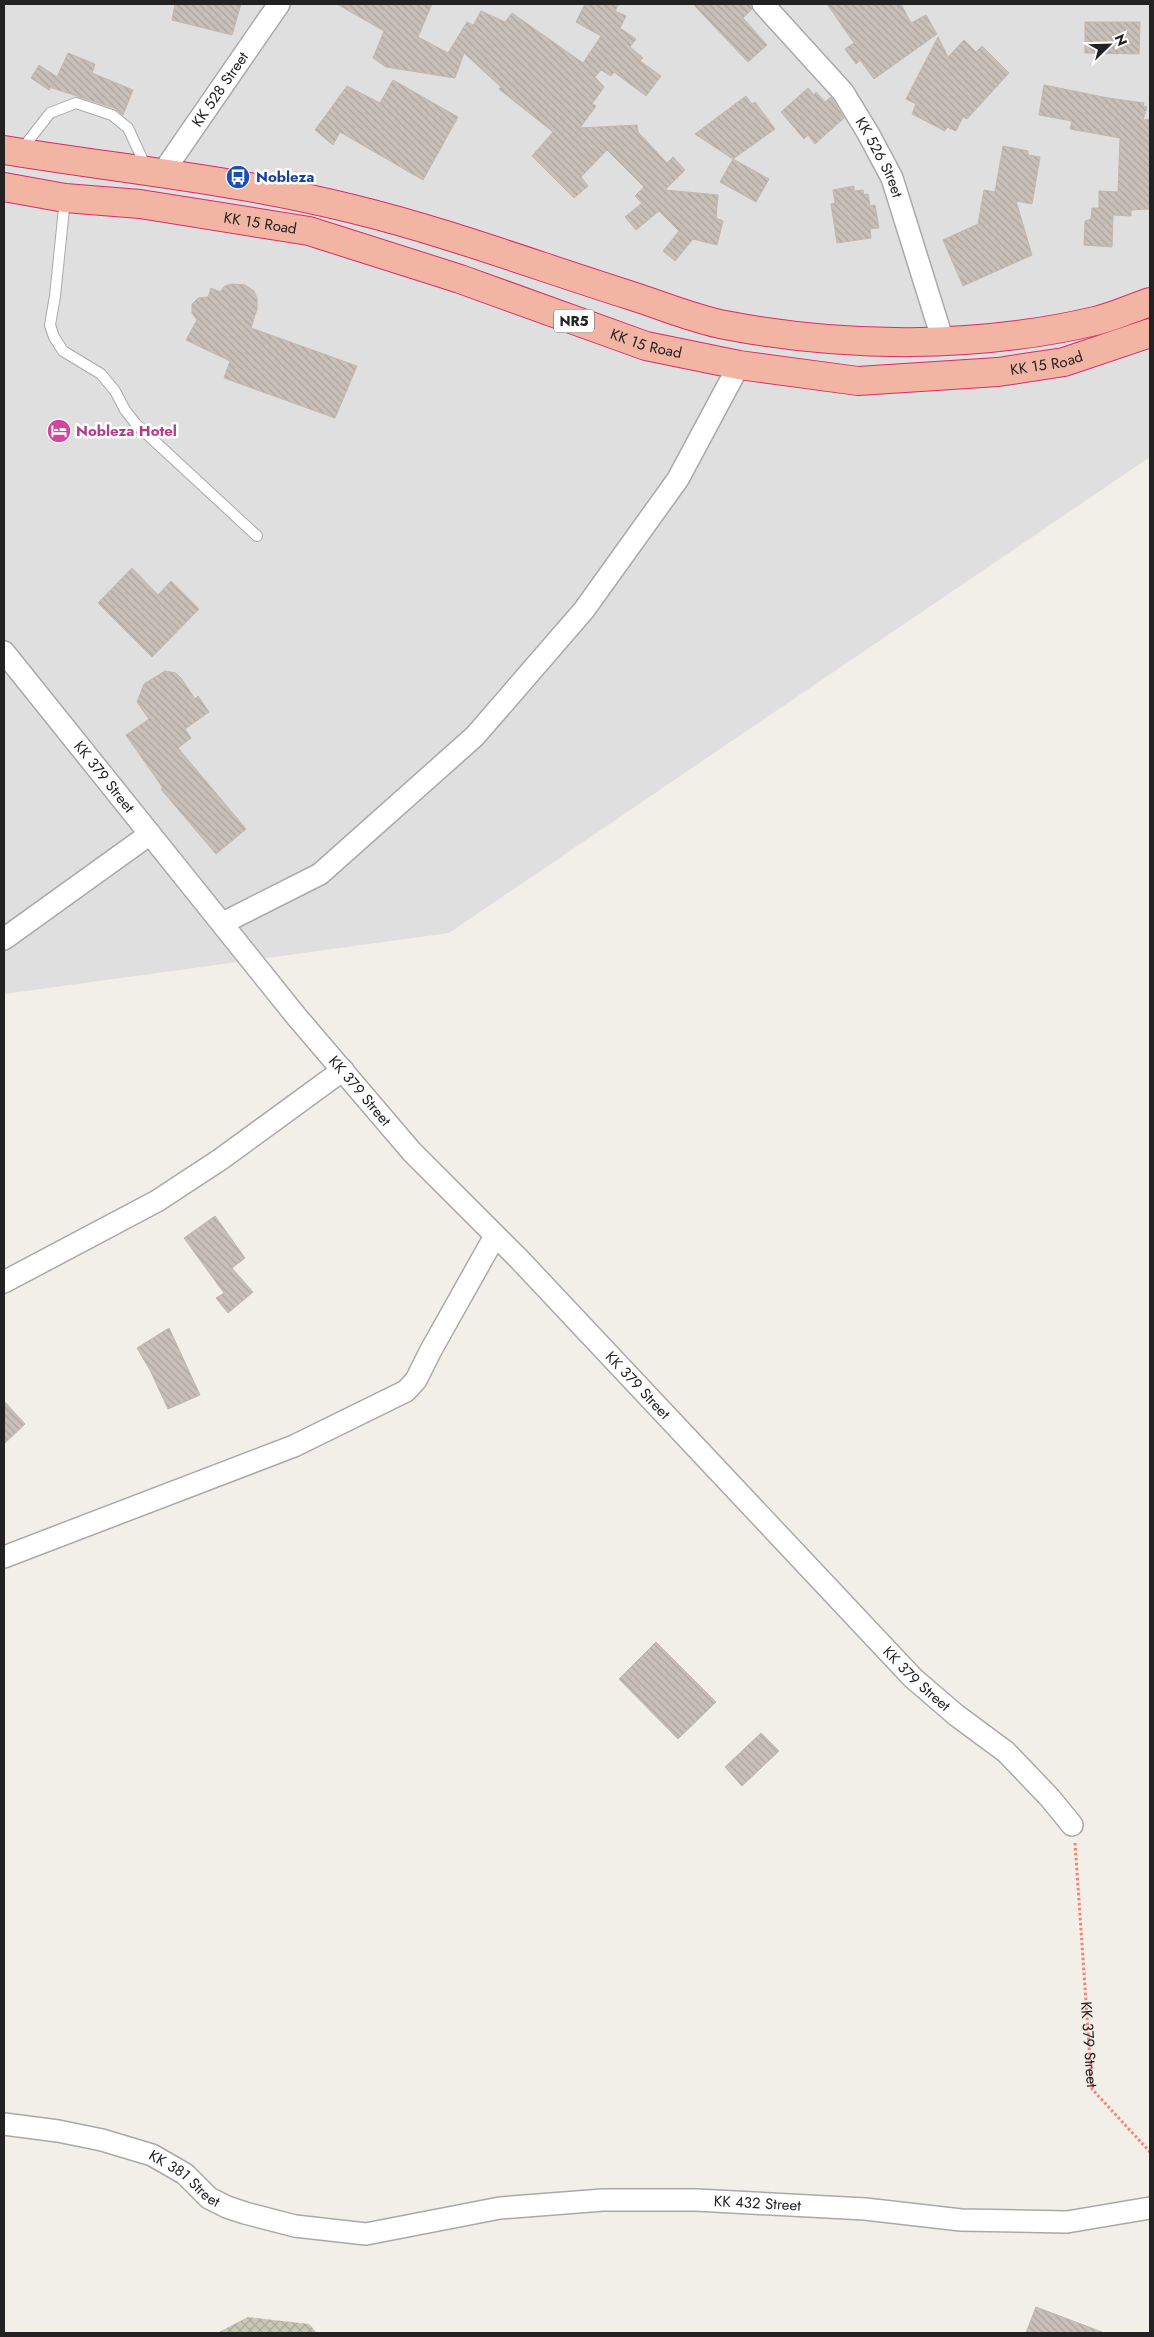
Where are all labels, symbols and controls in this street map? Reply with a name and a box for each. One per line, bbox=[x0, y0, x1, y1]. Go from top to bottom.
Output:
north arrow bbox=[1084, 20, 1134, 70]
text: N bbox=[1110, 31, 1132, 49]
street label: KK 528 Street bbox=[186, 47, 254, 131]
street label: KK 526 Street bbox=[850, 113, 909, 201]
bus stop icon: Nobleza bbox=[225, 164, 251, 190]
place label: Nobleza bbox=[256, 166, 314, 188]
street label: KK 15 Road bbox=[222, 207, 298, 240]
road number: NR5 bbox=[554, 310, 594, 332]
street label: KK 15 Road bbox=[607, 323, 684, 364]
street label: KK 15 Road bbox=[1009, 345, 1086, 381]
hotel icon: Nobleza Hotel bbox=[46, 418, 72, 444]
place label: Nobleza Hotel bbox=[76, 420, 177, 442]
street label: KK 379 Street bbox=[69, 736, 140, 818]
street label: KK 379 Street bbox=[323, 1051, 396, 1131]
street label: KK 379 Street bbox=[600, 1346, 676, 1425]
street label: KK 379 Street bbox=[878, 1641, 956, 1717]
street label: KK 379 Street bbox=[1075, 2001, 1103, 2089]
street label: KK 381 Street bbox=[145, 2144, 224, 2213]
street label: KK 432 Street bbox=[713, 2190, 802, 2217]

